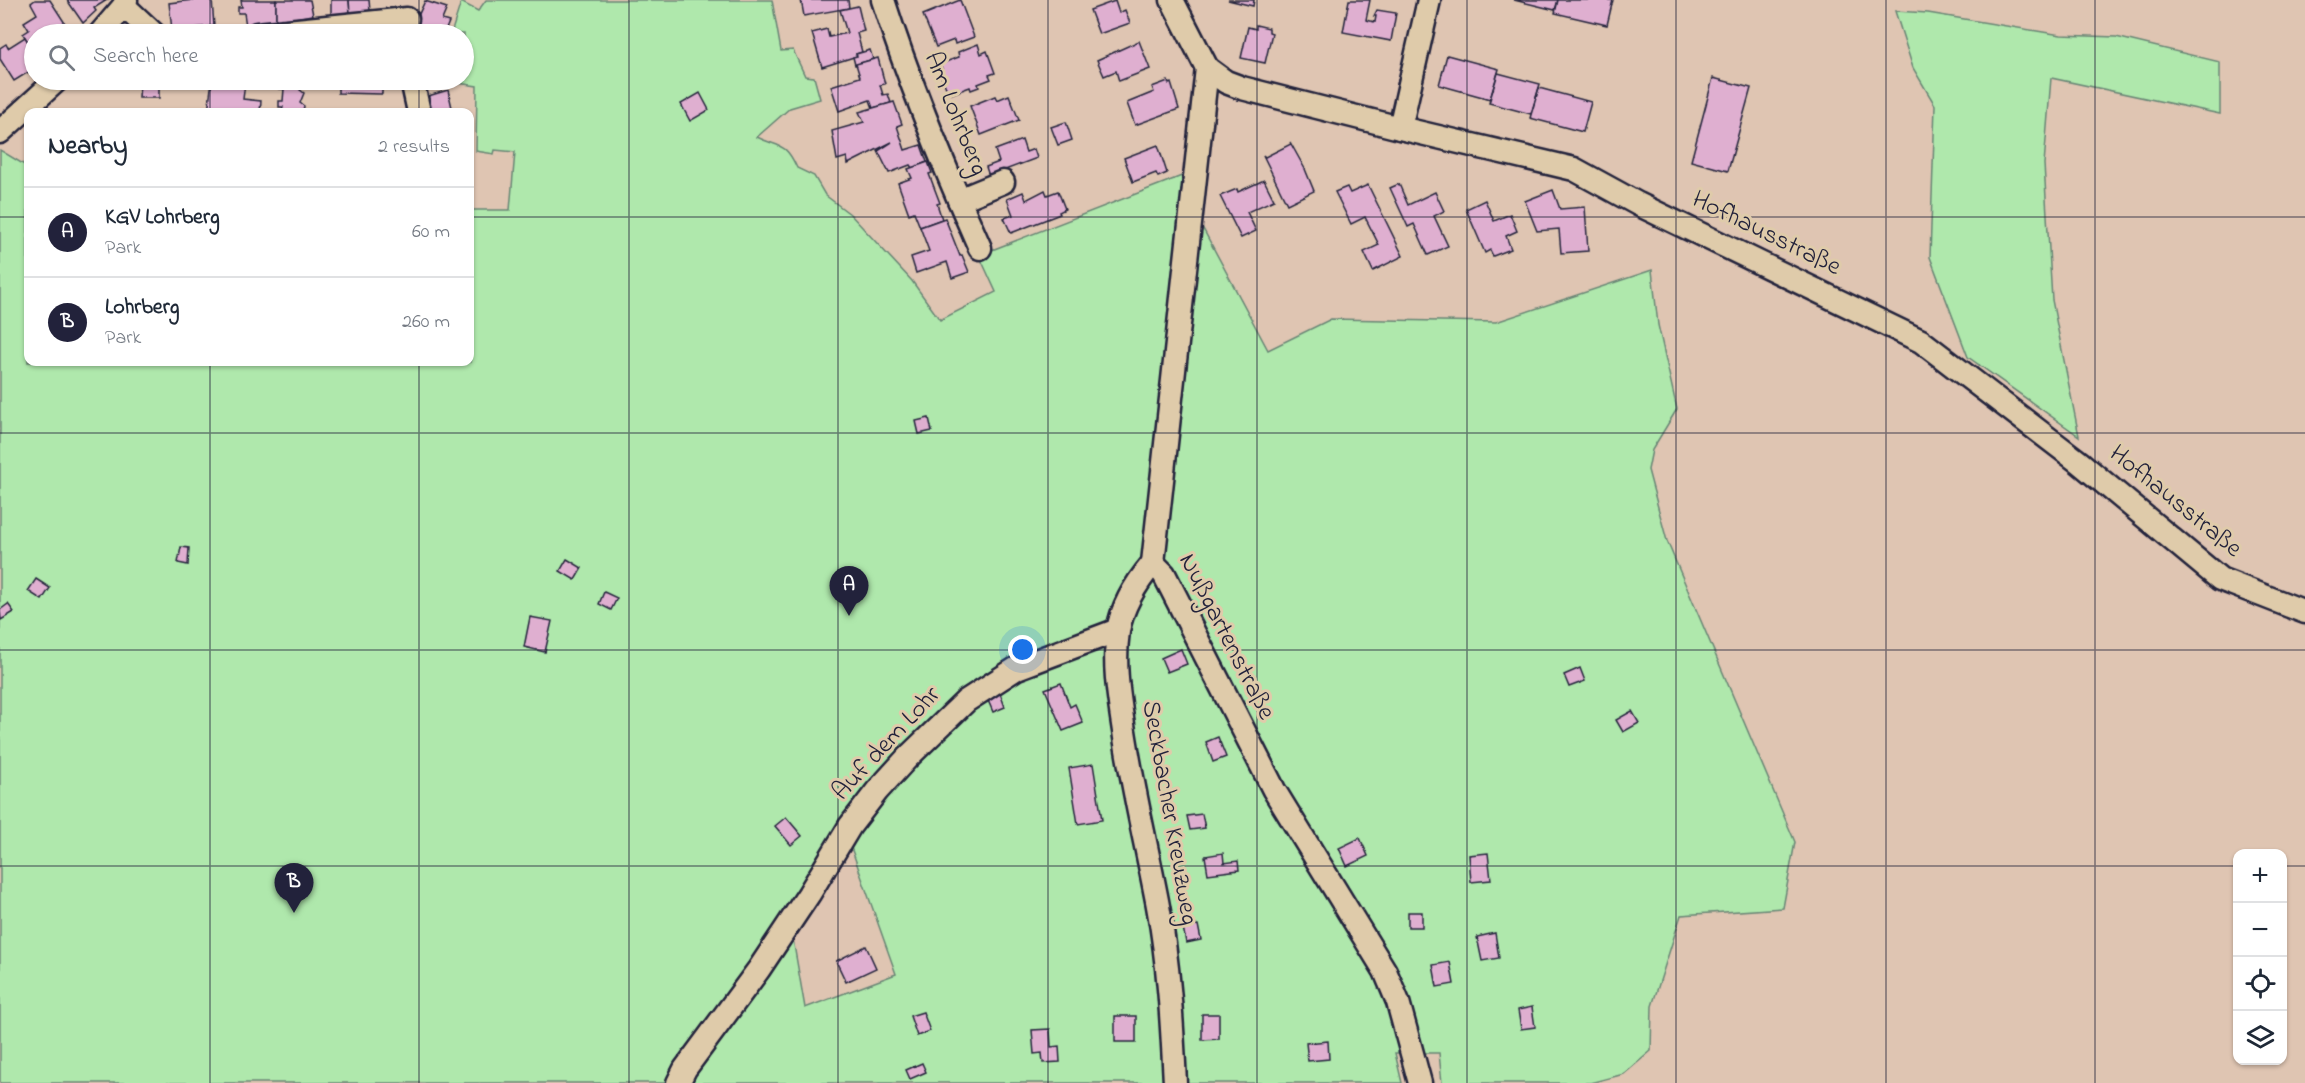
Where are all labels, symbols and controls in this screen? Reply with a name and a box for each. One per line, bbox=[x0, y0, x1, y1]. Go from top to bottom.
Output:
search box bbox=[24, 24, 474, 90]
icon: search bbox=[45, 41, 78, 74]
text: Search here bbox=[93, 41, 198, 73]
street label: Am Lohrberg bbox=[913, 46, 997, 182]
text: Nearby bbox=[48, 128, 127, 166]
text: 2 results bbox=[378, 133, 450, 162]
street label: Hofhausstraße bbox=[1685, 181, 1847, 287]
text: KGV Lohrberg bbox=[105, 202, 220, 234]
text: A bbox=[61, 218, 74, 247]
text: 60 m bbox=[412, 218, 450, 247]
text: Park bbox=[105, 234, 141, 263]
text: Lohrberg bbox=[105, 292, 179, 324]
text: B bbox=[61, 308, 74, 337]
text: 260 m bbox=[402, 308, 450, 337]
text: Park bbox=[105, 324, 141, 353]
street label: Hofhausstraße bbox=[2100, 436, 2250, 568]
street label: Nußgartenstraße bbox=[1168, 547, 1284, 727]
pin: A bbox=[830, 566, 868, 616]
your location bbox=[1008, 635, 1037, 664]
street label: Auf dem Lohr bbox=[824, 677, 951, 810]
street label: Seckbacher Kreuzweg bbox=[1131, 698, 1207, 928]
map controls bbox=[2233, 849, 2287, 1065]
button: + bbox=[2233, 849, 2287, 903]
pin: B bbox=[274, 864, 314, 913]
button: − bbox=[2233, 903, 2287, 957]
button: locate bbox=[2233, 957, 2287, 1011]
button: layers bbox=[2233, 1011, 2287, 1065]

